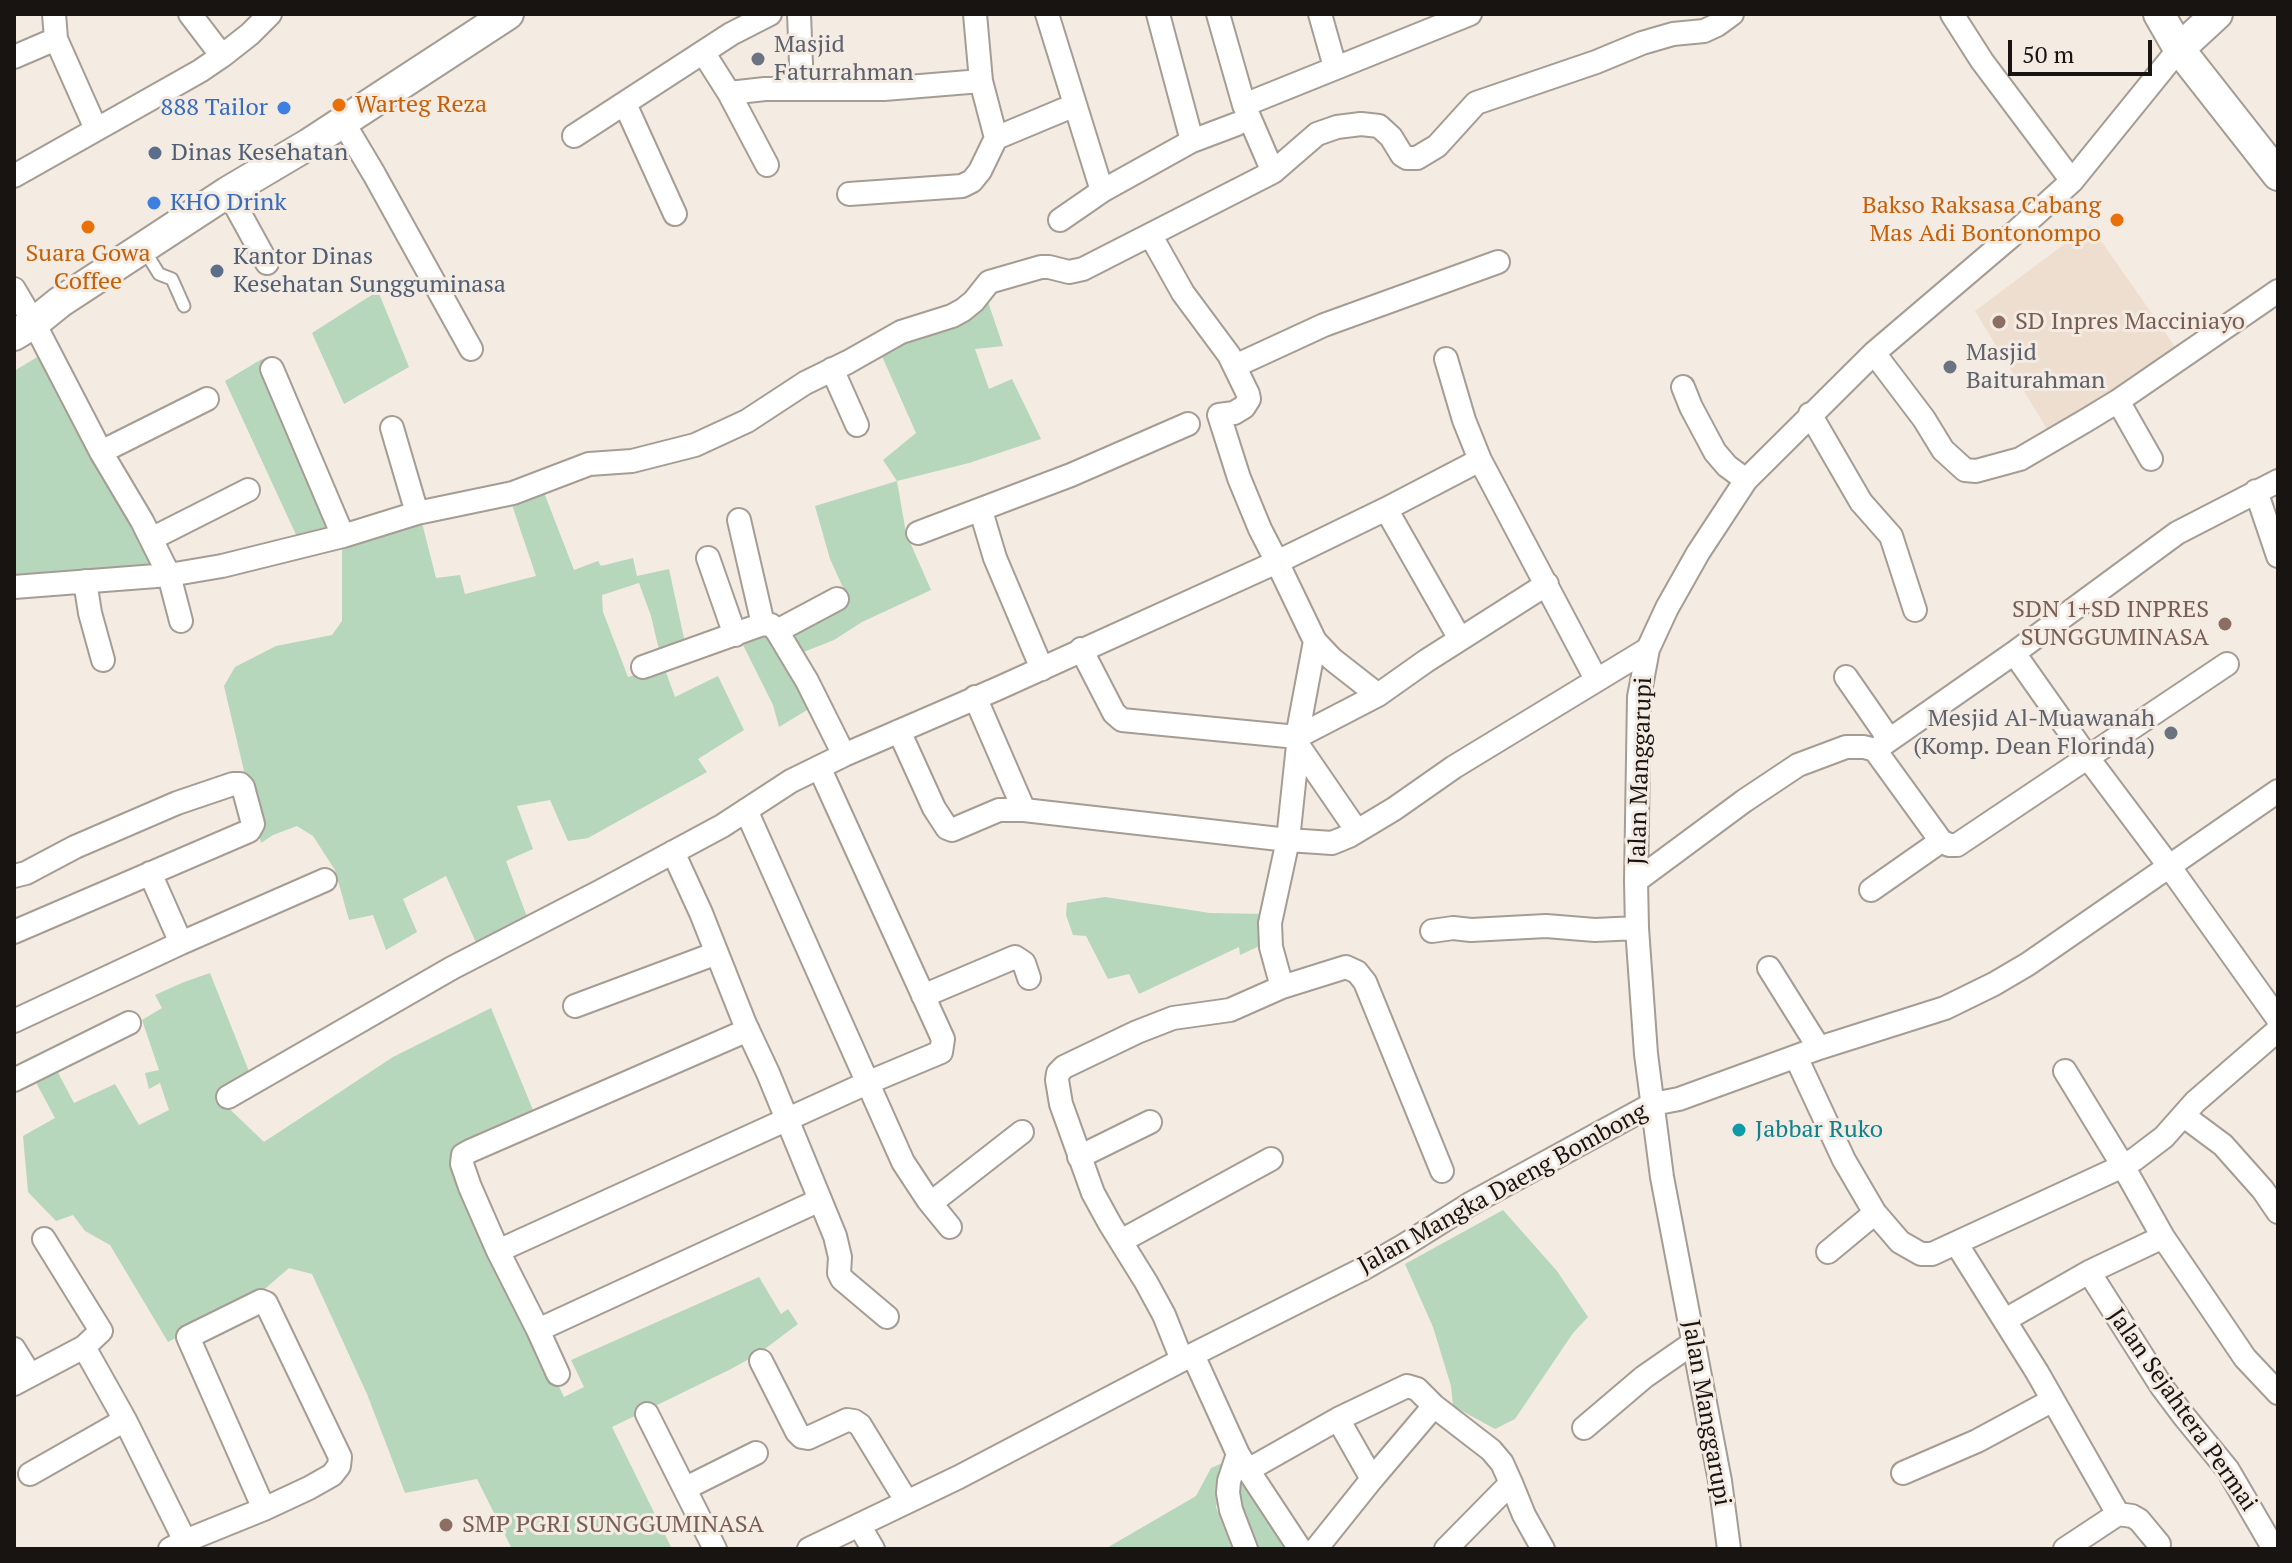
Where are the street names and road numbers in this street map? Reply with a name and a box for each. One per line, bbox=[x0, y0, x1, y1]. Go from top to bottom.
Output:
street label: Jalan Manggarupi bbox=[1623, 677, 1659, 865]
street label: Jalan Mangka Daeng Bombong bbox=[1354, 1097, 1652, 1281]
street label: Jalan Sejahtera Permai bbox=[2101, 1303, 2263, 1517]
street label: Jalan Manggarupi bbox=[1675, 1318, 1737, 1508]

